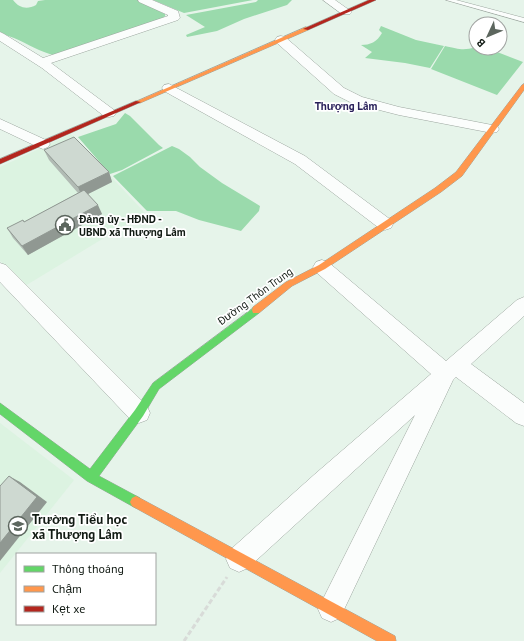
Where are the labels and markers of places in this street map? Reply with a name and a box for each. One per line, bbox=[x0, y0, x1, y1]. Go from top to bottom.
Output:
place label: Đảng ủy - HĐND - UBND xã Thượng Lâm bbox=[78, 212, 186, 239]
public building icon: Đảng ủy - HĐND - UBND xã Thượng Lâm bbox=[54, 214, 76, 236]
place label: Trường Tiểu học xã Thượng Lâm bbox=[32, 511, 128, 543]
school or university icon: Trường Tiểu học xã Thượng Lâm bbox=[7, 515, 29, 537]

